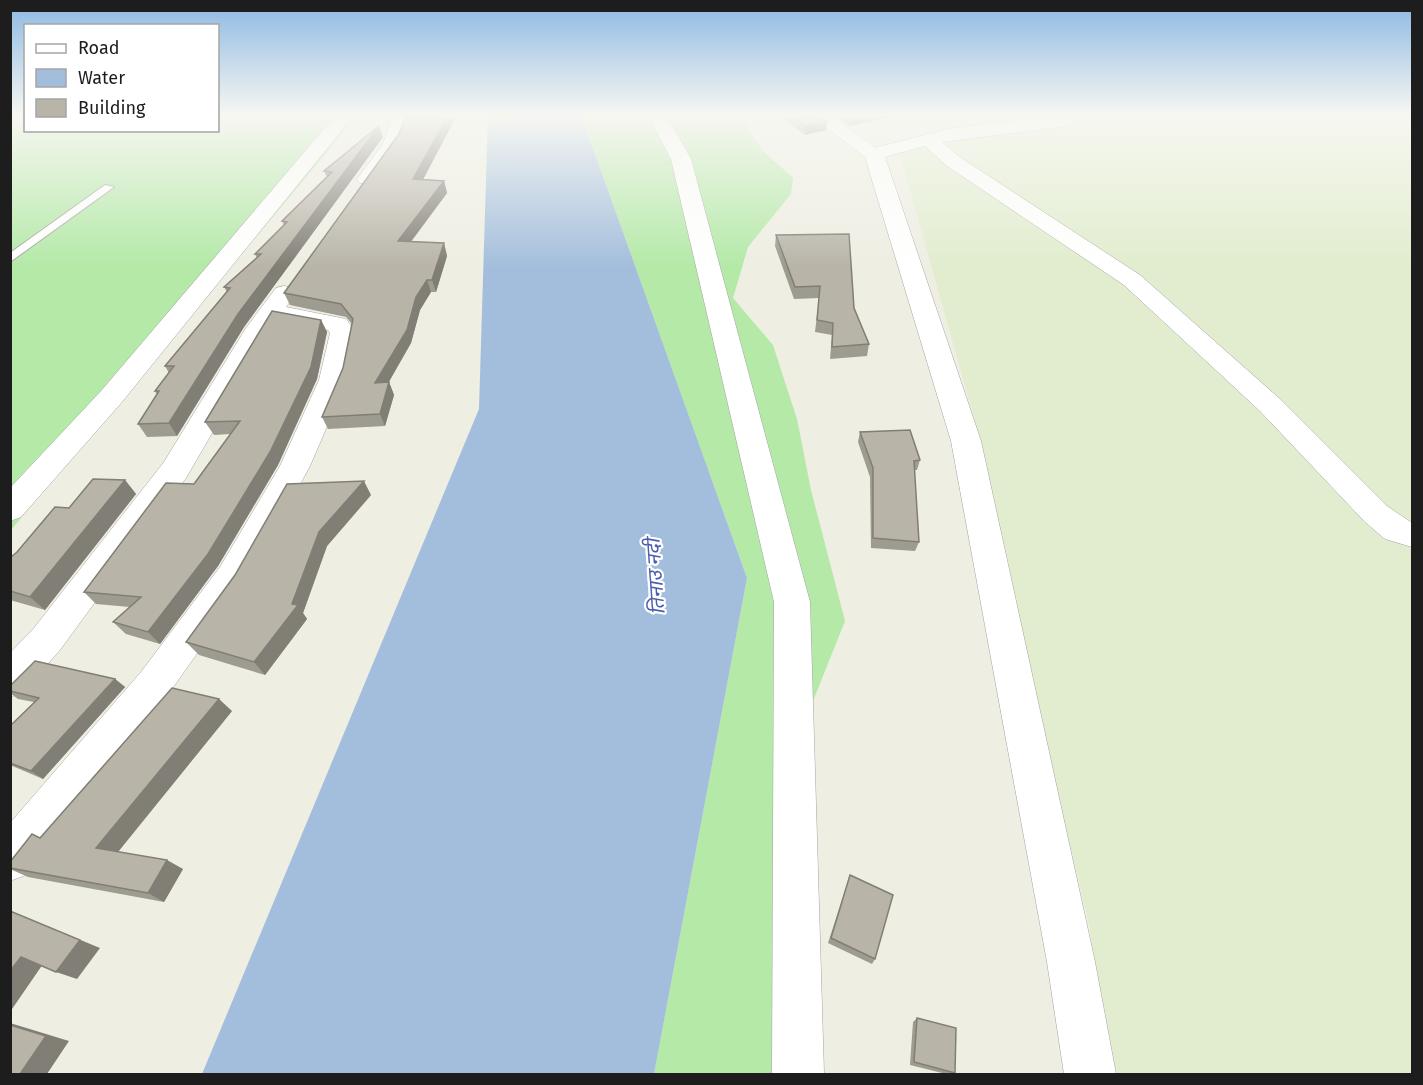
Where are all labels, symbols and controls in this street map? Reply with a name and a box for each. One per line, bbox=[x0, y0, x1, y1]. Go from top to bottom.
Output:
legend bbox=[24, 24, 219, 132]
text: Road bbox=[78, 37, 120, 59]
text: Water bbox=[78, 67, 125, 89]
text: Building bbox=[78, 97, 146, 119]
water label: तिनाउ नदी bbox=[640, 534, 670, 616]

